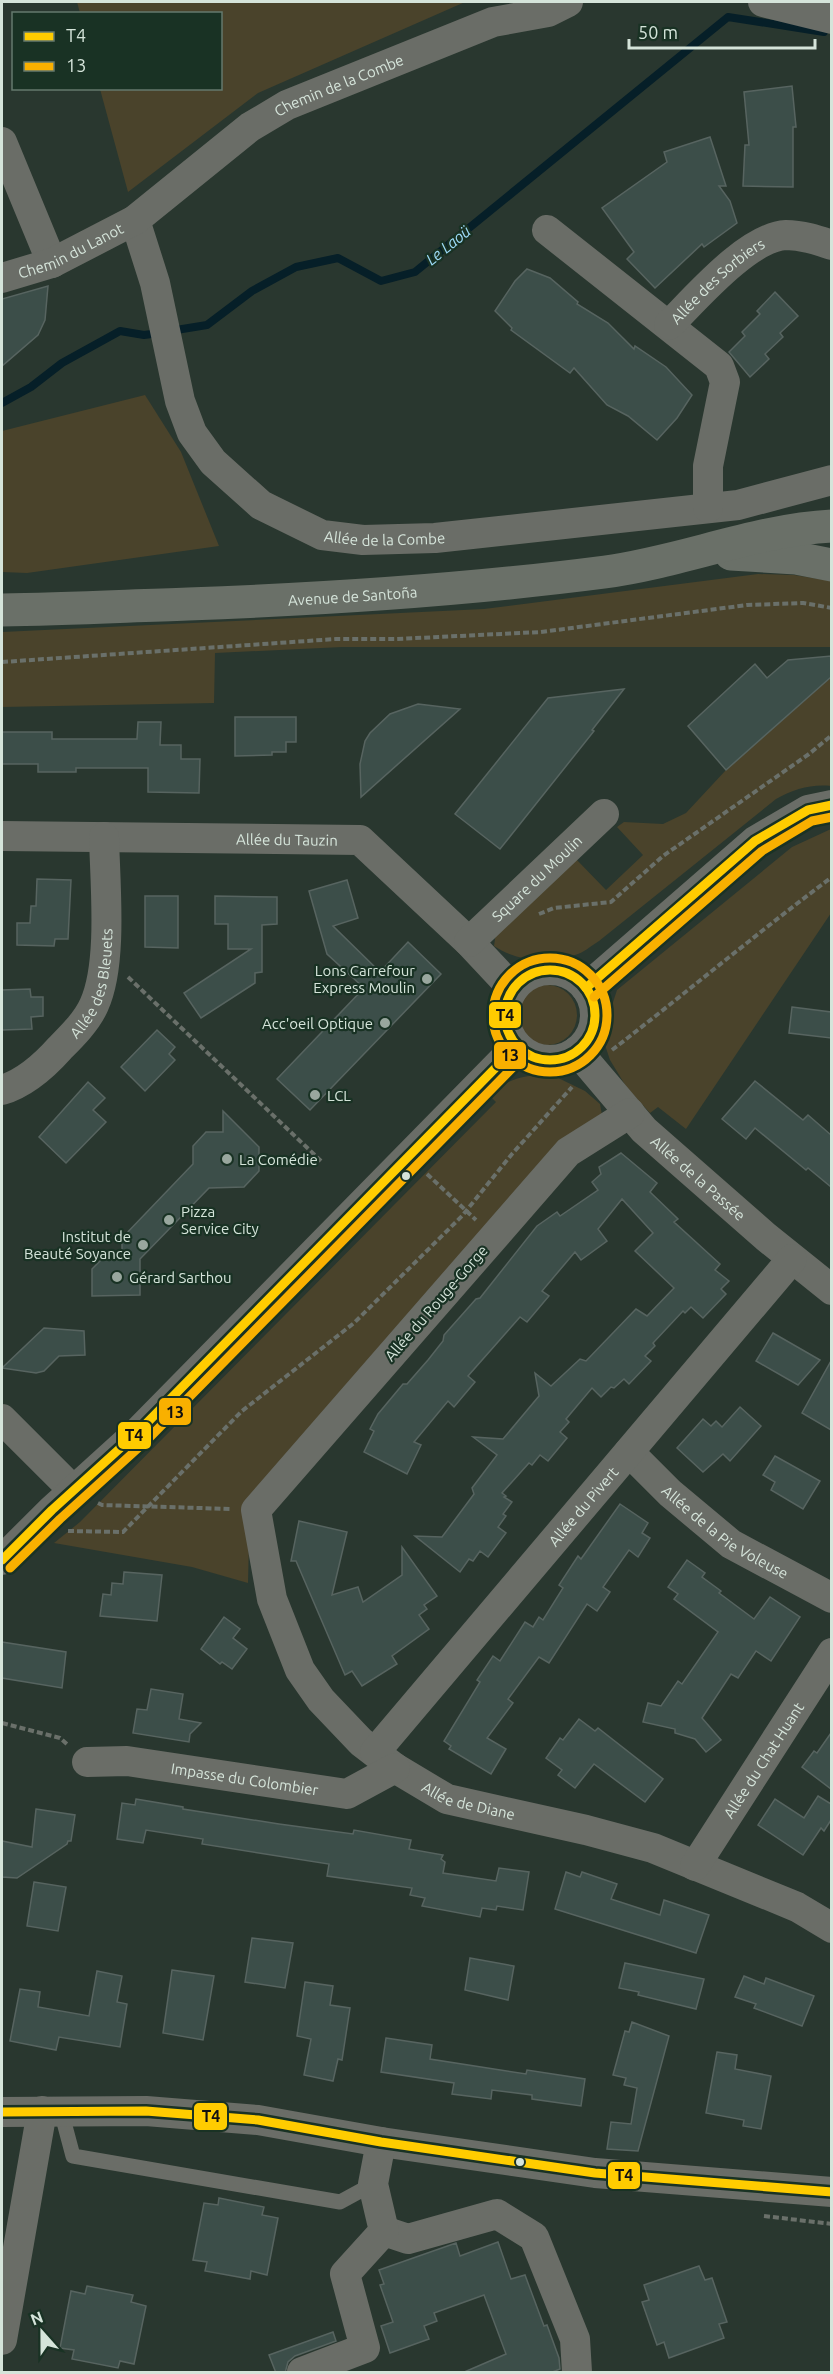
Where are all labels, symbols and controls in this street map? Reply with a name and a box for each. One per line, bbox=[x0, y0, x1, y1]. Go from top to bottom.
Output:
legend bbox=[12, 12, 222, 90]
scale bar bbox=[629, 12, 815, 50]
text: 50 m bbox=[638, 22, 678, 42]
text: T4 bbox=[66, 25, 86, 45]
street label: Chemin de la Combe bbox=[271, 51, 406, 119]
text: 13 bbox=[66, 55, 86, 75]
street label: Chemin du Lanot bbox=[16, 219, 126, 281]
water label: Le Laoü bbox=[422, 221, 474, 268]
street label: Allée des Sorbiers bbox=[667, 234, 767, 327]
street label: Allée de la Combe bbox=[323, 527, 446, 549]
street label: Avenue de Santoña bbox=[288, 583, 418, 608]
street label: Allée du Tauzin bbox=[236, 830, 338, 848]
street label: Square du Moulin bbox=[488, 831, 585, 925]
street label: Allée des Bleuets bbox=[66, 928, 115, 1041]
place label: Lons Carrefour Express Moulin bbox=[313, 962, 415, 996]
marker: Lons Carrefour Express Moulin bbox=[420, 972, 434, 986]
line badge: T4 bbox=[488, 1001, 522, 1029]
text: T4 bbox=[496, 1006, 514, 1024]
place label: Acc'oeil Optique bbox=[262, 1015, 373, 1032]
marker: Acc'oeil Optique bbox=[378, 1016, 392, 1030]
line badge: 13 bbox=[493, 1041, 527, 1070]
text: 13 bbox=[501, 1046, 519, 1064]
place label: LCL bbox=[327, 1087, 351, 1104]
marker: LCL bbox=[308, 1088, 322, 1102]
street label: Allée de la Passée bbox=[648, 1132, 749, 1224]
place label: La Comédie bbox=[239, 1151, 318, 1168]
marker: La Comédie bbox=[220, 1152, 234, 1166]
unlabelled marker bbox=[400, 1170, 412, 1182]
place label: Pizza Service City bbox=[181, 1203, 259, 1237]
marker: Pizza Service City bbox=[162, 1213, 176, 1227]
place label: Institut de Beauté Soyance bbox=[24, 1228, 131, 1262]
marker: Institut de Beauté Soyance bbox=[136, 1238, 150, 1252]
street label: Allée du Rouge-Gorge bbox=[381, 1242, 491, 1364]
place label: Gérard Sarthou bbox=[129, 1269, 232, 1286]
marker: Gérard Sarthou bbox=[110, 1270, 124, 1284]
line badge: 13 bbox=[158, 1397, 192, 1426]
text: 13 bbox=[166, 1403, 184, 1421]
line badge: T4 bbox=[117, 1421, 152, 1450]
text: T4 bbox=[125, 1426, 143, 1444]
street label: Allée du Pivert bbox=[545, 1463, 621, 1549]
street label: Allée de la Pie Voleuse bbox=[659, 1482, 791, 1582]
street label: Allée du Chat Huant bbox=[720, 1699, 807, 1821]
street label: Impasse du Colombier bbox=[170, 1759, 320, 1798]
street label: Allée de Diane bbox=[419, 1778, 517, 1822]
line badge: T4 bbox=[193, 2102, 228, 2131]
text: T4 bbox=[202, 2107, 220, 2125]
unlabelled marker bbox=[514, 2156, 526, 2168]
line badge: T4 bbox=[607, 2161, 641, 2190]
text: T4 bbox=[615, 2166, 633, 2184]
north arrow bbox=[12, 2302, 72, 2362]
text: N bbox=[28, 2307, 45, 2329]

